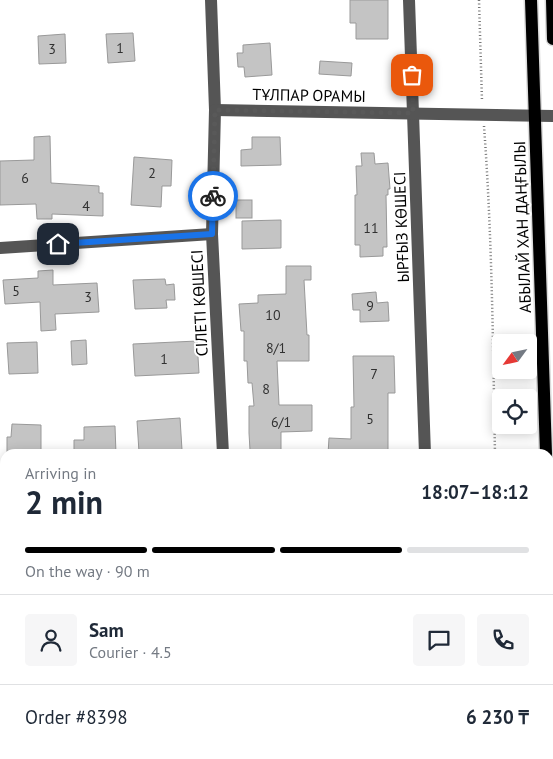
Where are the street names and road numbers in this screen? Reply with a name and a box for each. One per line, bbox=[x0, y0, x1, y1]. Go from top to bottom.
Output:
street label: ТҰЛПАР ОРАМЫ bbox=[252, 84, 366, 106]
street label: АБЫЛАЙ ХАН ДАҢҒЫЛЫ bbox=[509, 141, 535, 313]
street label: ЫРҒЫЗ КӨШЕСІ bbox=[389, 171, 413, 283]
street label: СІЛЕТІ КӨШЕСІ bbox=[186, 249, 212, 357]

